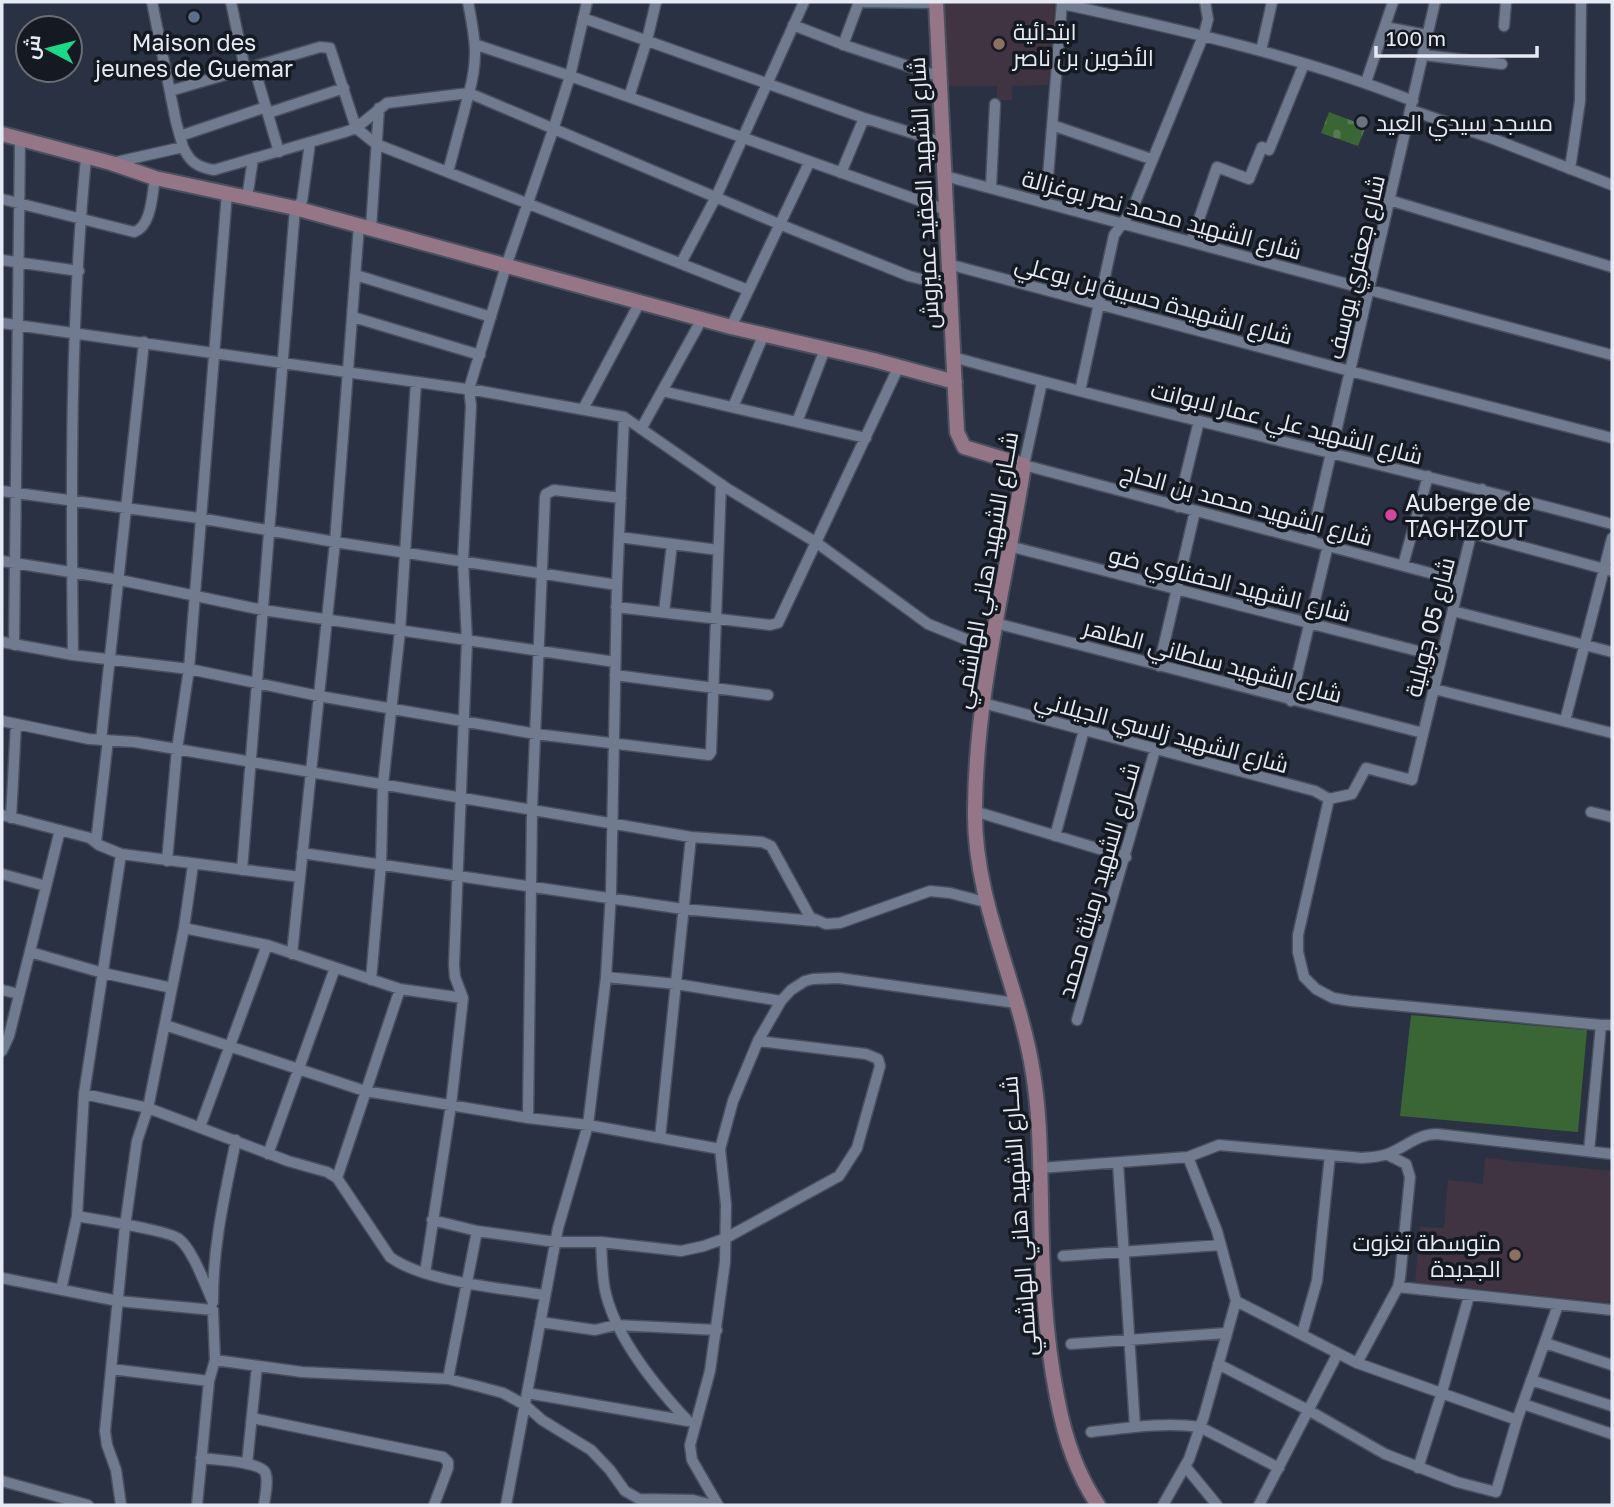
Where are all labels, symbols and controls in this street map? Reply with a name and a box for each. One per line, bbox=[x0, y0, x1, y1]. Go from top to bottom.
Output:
marker: Maison des jeunes de Guemar bbox=[186, 9, 202, 25]
north arrow bbox=[14, 14, 84, 84]
scale bar bbox=[1376, 14, 1537, 58]
place label: ابتدائية الأخوين بن ناصر bbox=[1011, 17, 1154, 72]
text: 100 m bbox=[1386, 25, 1446, 51]
place label: Maison des jeunes de Guemar bbox=[94, 28, 293, 82]
text: ش bbox=[19, 33, 46, 60]
marker: ابتدائية الأخوين بن ناصر bbox=[991, 36, 1007, 52]
street label: شارع الشهيد العقيد عميروش bbox=[902, 56, 947, 330]
place label: مسجد سيدي العيد bbox=[1376, 108, 1553, 141]
marker: مسجد سيدي العيد bbox=[1354, 114, 1370, 130]
street label: شارع الشهيد محمد نصر بوغزالة bbox=[1018, 163, 1305, 268]
street label: شارع جعفري يوسف bbox=[1320, 172, 1395, 363]
street label: شارع الشهيدة حسيبة بن بوعلي bbox=[1011, 248, 1296, 354]
street label: شارع الشهيد علي عمار لابوانت bbox=[1147, 375, 1426, 474]
street label: شــارع الشهيد هاني الهاشمي bbox=[947, 429, 1028, 712]
street label: شارع الشهيد محمد بن الحاج bbox=[1117, 457, 1376, 554]
place label: Auberge de TAGHZOUT bbox=[1405, 488, 1531, 542]
marker: Auberge de TAGHZOUT bbox=[1383, 507, 1399, 523]
street label: شارع الشهيد الحفناوي ضو bbox=[1105, 539, 1354, 631]
street label: شارع 05 جويلية bbox=[1398, 554, 1463, 700]
street label: شارع الشهيد سلطاني الطاهر bbox=[1077, 611, 1345, 713]
street label: شارع الشهيد زلاسي الجيلاني bbox=[1031, 684, 1292, 783]
street label: شــارع الشهيد رميثة محمد bbox=[1051, 759, 1148, 1002]
street label: شــارع الشهيد هاني الهاشمي bbox=[994, 1075, 1047, 1357]
place label: متوسطة تغزوت الجديدة bbox=[1353, 1228, 1501, 1282]
marker: متوسطة تغزوت الجديدة bbox=[1507, 1247, 1523, 1263]

